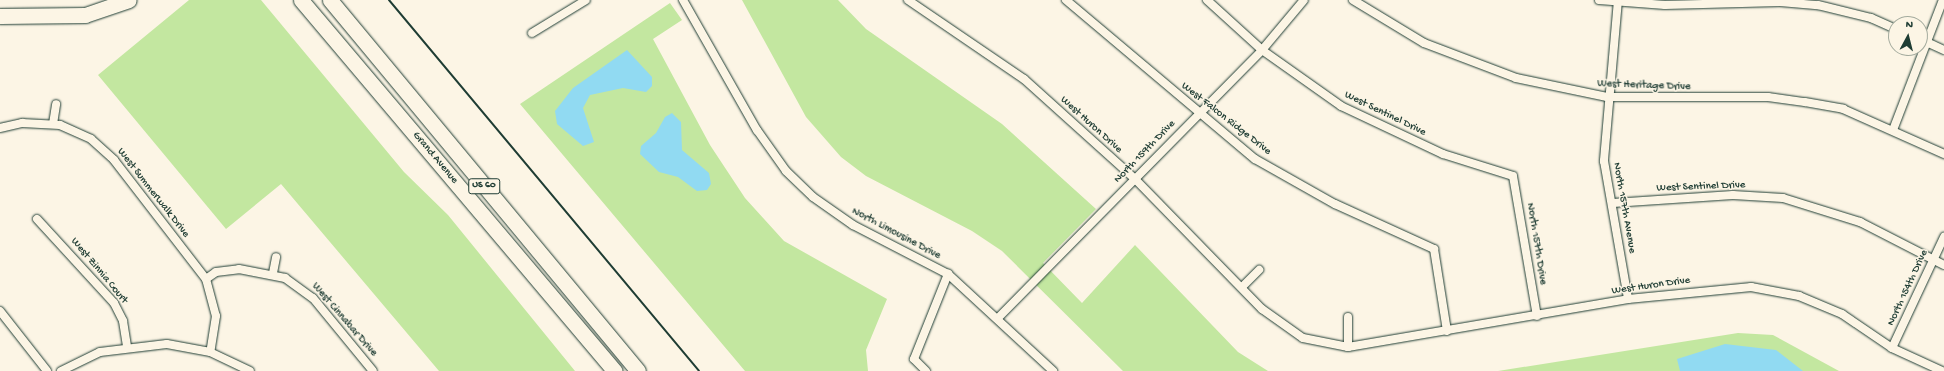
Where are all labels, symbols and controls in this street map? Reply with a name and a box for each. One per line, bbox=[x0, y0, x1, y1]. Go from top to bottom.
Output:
north arrow bbox=[1888, 16, 1928, 56]
text: N bbox=[1905, 19, 1914, 31]
street label: West Heritage Drive bbox=[1597, 78, 1691, 94]
street label: West Falcon Ridge Drive bbox=[1178, 80, 1274, 158]
street label: West Sentinel Drive bbox=[1342, 89, 1428, 139]
street label: West Huron Drive bbox=[1057, 94, 1125, 156]
street label: North 159th Drive bbox=[1112, 118, 1178, 186]
street label: Grand Avenue bbox=[409, 129, 461, 187]
street label: West Summerwalk Drive bbox=[114, 146, 192, 240]
street label: North 157th Avenue bbox=[1610, 162, 1638, 254]
road number: US 60 bbox=[468, 178, 500, 194]
street label: West Sentinel Drive bbox=[1656, 179, 1746, 195]
street label: North 157th Drive bbox=[1523, 202, 1549, 286]
street label: North Limousine Drive bbox=[849, 205, 943, 263]
street label: West Zinnia Court bbox=[67, 235, 131, 307]
street label: North 154th Drive bbox=[1885, 248, 1931, 328]
street label: West Huron Drive bbox=[1611, 274, 1691, 298]
street label: West Cinnabar Drive bbox=[308, 280, 380, 360]

